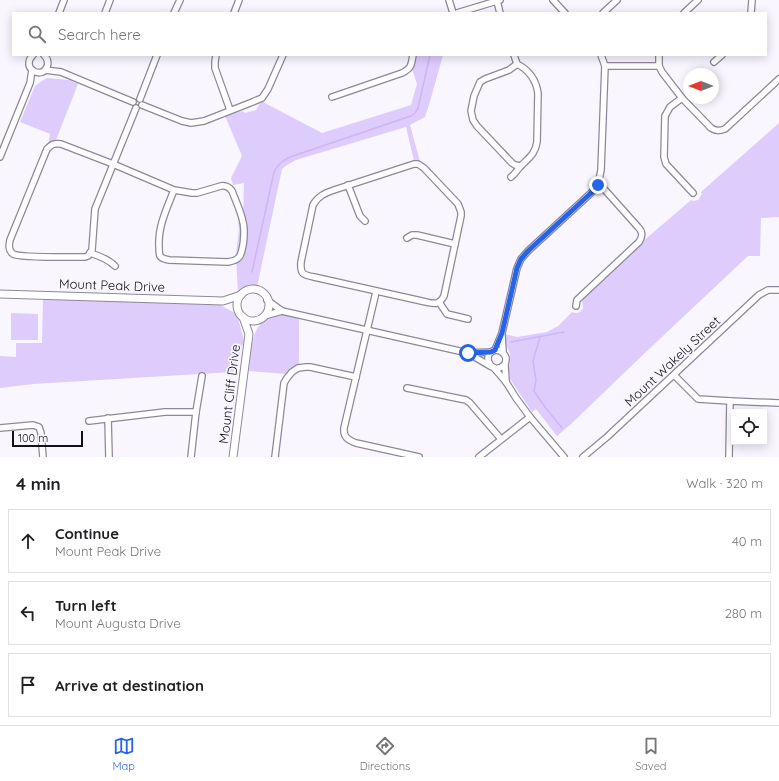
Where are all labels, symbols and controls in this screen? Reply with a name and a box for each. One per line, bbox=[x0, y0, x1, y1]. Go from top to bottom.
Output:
search box bbox=[12, 12, 767, 56]
icon: search bbox=[26, 23, 48, 45]
text: Search here bbox=[58, 25, 141, 44]
north arrow bbox=[683, 68, 719, 104]
route end bbox=[589, 176, 607, 194]
street label: Mount Peak Drive bbox=[59, 275, 165, 295]
street label: Mount Wakely Street bbox=[621, 313, 723, 409]
street label: Mount Cliff Drive bbox=[215, 343, 243, 445]
route start bbox=[459, 344, 477, 362]
map controls bbox=[731, 409, 767, 445]
button: locate bbox=[731, 409, 767, 445]
scale bar bbox=[12, 429, 83, 448]
text: 100 m bbox=[18, 431, 48, 445]
text: 4 min bbox=[16, 473, 61, 494]
text: Walk · 320 m bbox=[686, 475, 763, 491]
text: Continue bbox=[55, 524, 119, 543]
icon: ahead bbox=[17, 530, 39, 552]
text: 40 m bbox=[732, 533, 762, 549]
text: Mount Peak Drive bbox=[55, 543, 161, 559]
text: Turn left bbox=[55, 596, 117, 615]
icon: left bbox=[17, 602, 39, 624]
text: 280 m bbox=[725, 605, 762, 621]
text: Mount Augusta Drive bbox=[55, 615, 181, 631]
icon: arrive bbox=[17, 674, 39, 696]
text: Arrive at destination bbox=[55, 676, 204, 695]
tab: Map bbox=[112, 735, 135, 773]
tab: Directions bbox=[360, 735, 410, 773]
tab: Saved bbox=[635, 735, 667, 773]

